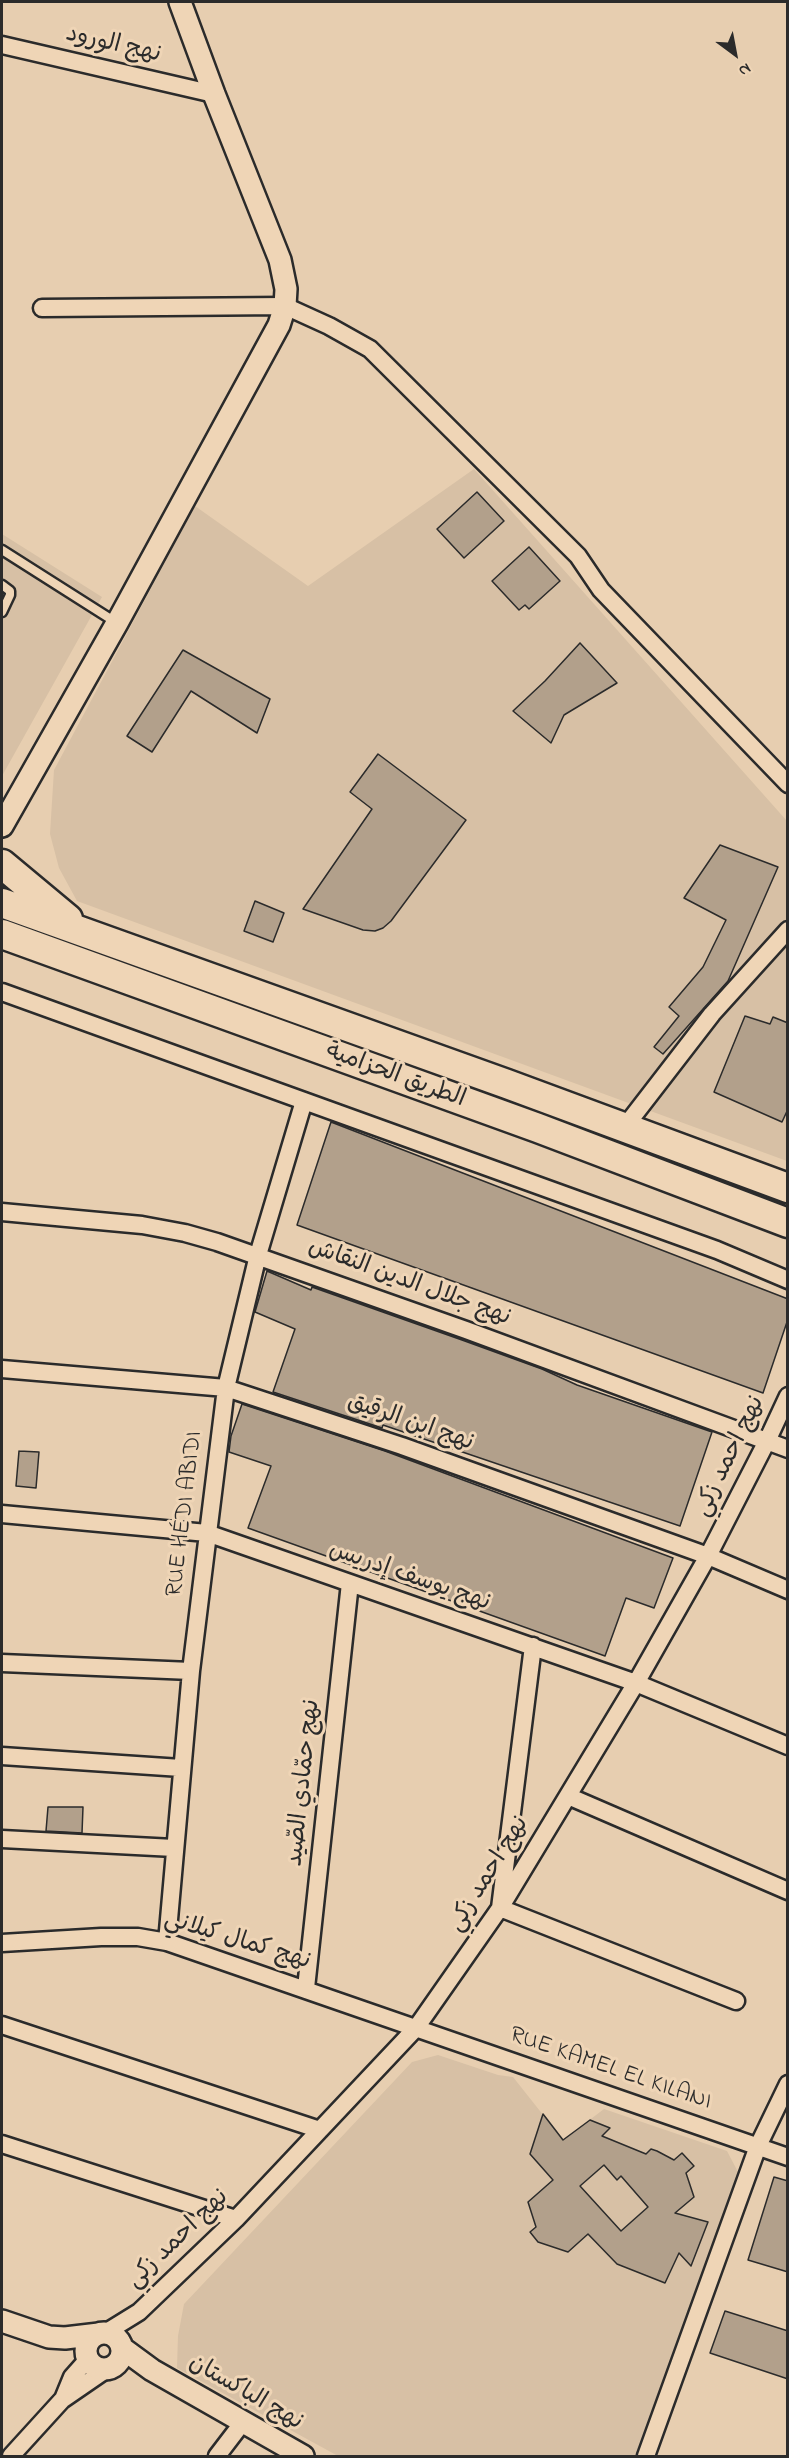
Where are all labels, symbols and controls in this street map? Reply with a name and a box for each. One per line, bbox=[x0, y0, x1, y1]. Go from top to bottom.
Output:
street label: نهج الورود bbox=[63, 21, 163, 71]
north arrow bbox=[705, 24, 765, 84]
text: N bbox=[734, 56, 755, 82]
street label: الطريق الحزامية bbox=[321, 1038, 469, 1116]
street label: نهج جلال الدين النقاش bbox=[304, 1234, 514, 1334]
street label: نهج ابن الرقيق bbox=[343, 1389, 477, 1459]
street label: نهج احمد زكي bbox=[689, 1392, 773, 1522]
street label: RUE HÉDI ABIDI bbox=[162, 1430, 210, 1598]
street label: نهج يوسف إدريس bbox=[324, 1537, 494, 1619]
street label: نهج حمّادي الصّيد bbox=[282, 1698, 328, 1868]
street label: نهج احمد زكي bbox=[443, 1812, 537, 1938]
street label: نهج كمال كيلاني bbox=[161, 1906, 313, 1978]
street label: RUE KAMEL EL KILANI bbox=[505, 2022, 715, 2118]
street label: نهج احمد زكي bbox=[122, 2184, 236, 2296]
street label: نهج الباكستان bbox=[183, 2350, 307, 2438]

